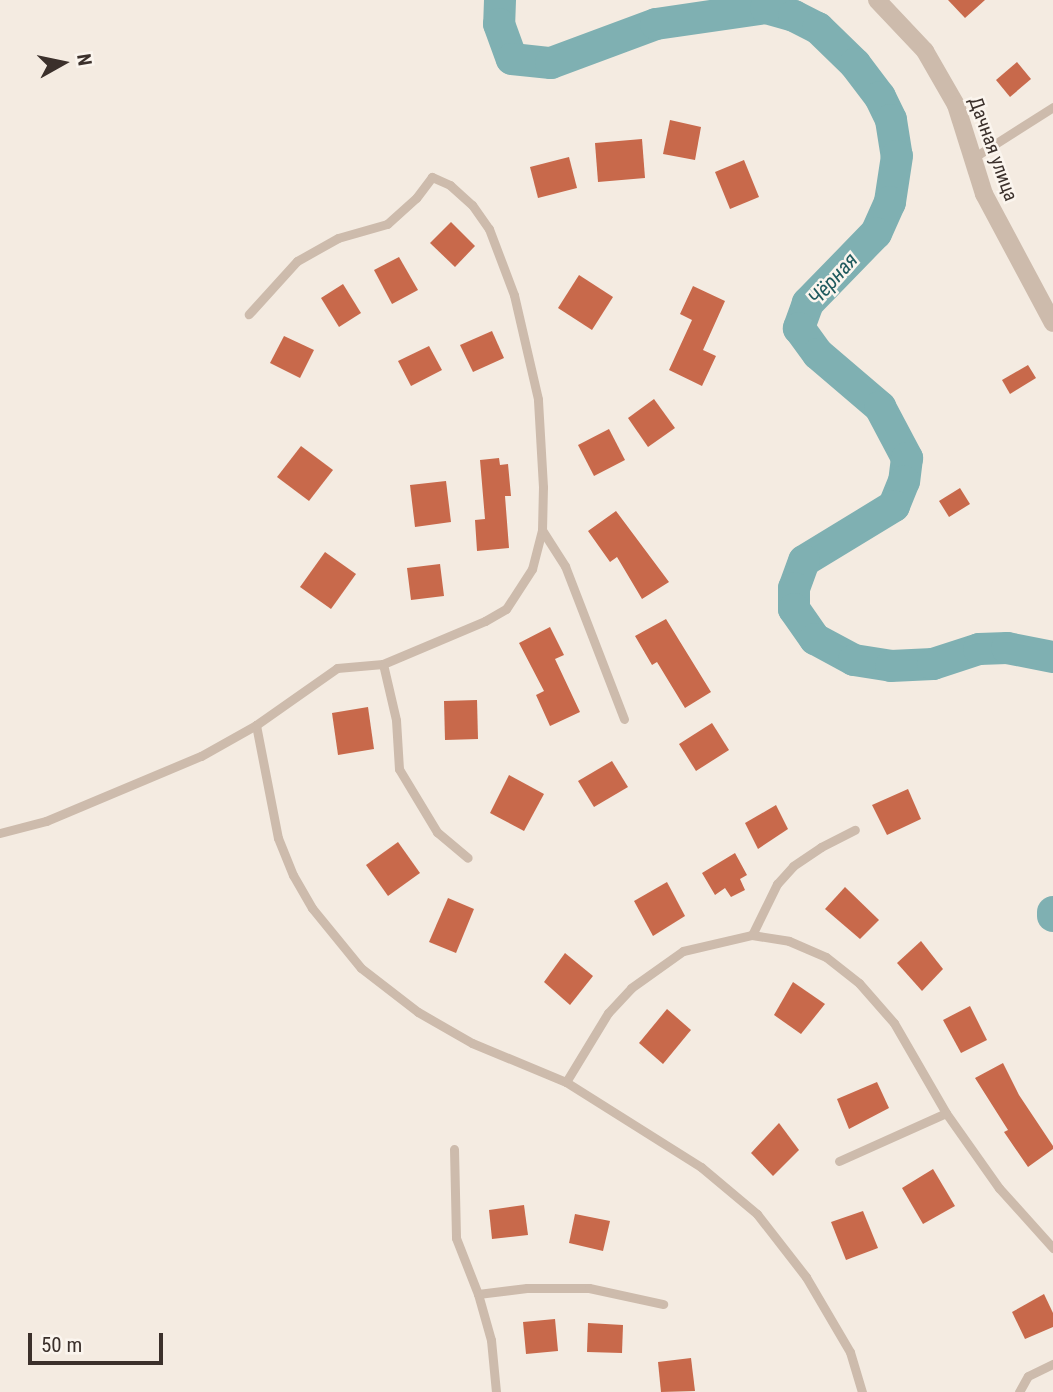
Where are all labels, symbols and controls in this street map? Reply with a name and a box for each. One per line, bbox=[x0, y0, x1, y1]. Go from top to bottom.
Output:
north arrow bbox=[28, 28, 98, 98]
text: N bbox=[72, 52, 97, 67]
street label: Дачная улица bbox=[964, 94, 1022, 204]
water label: Чёрная bbox=[803, 248, 863, 310]
scale bar bbox=[32, 1318, 166, 1362]
text: 50 m bbox=[41, 1333, 82, 1357]

